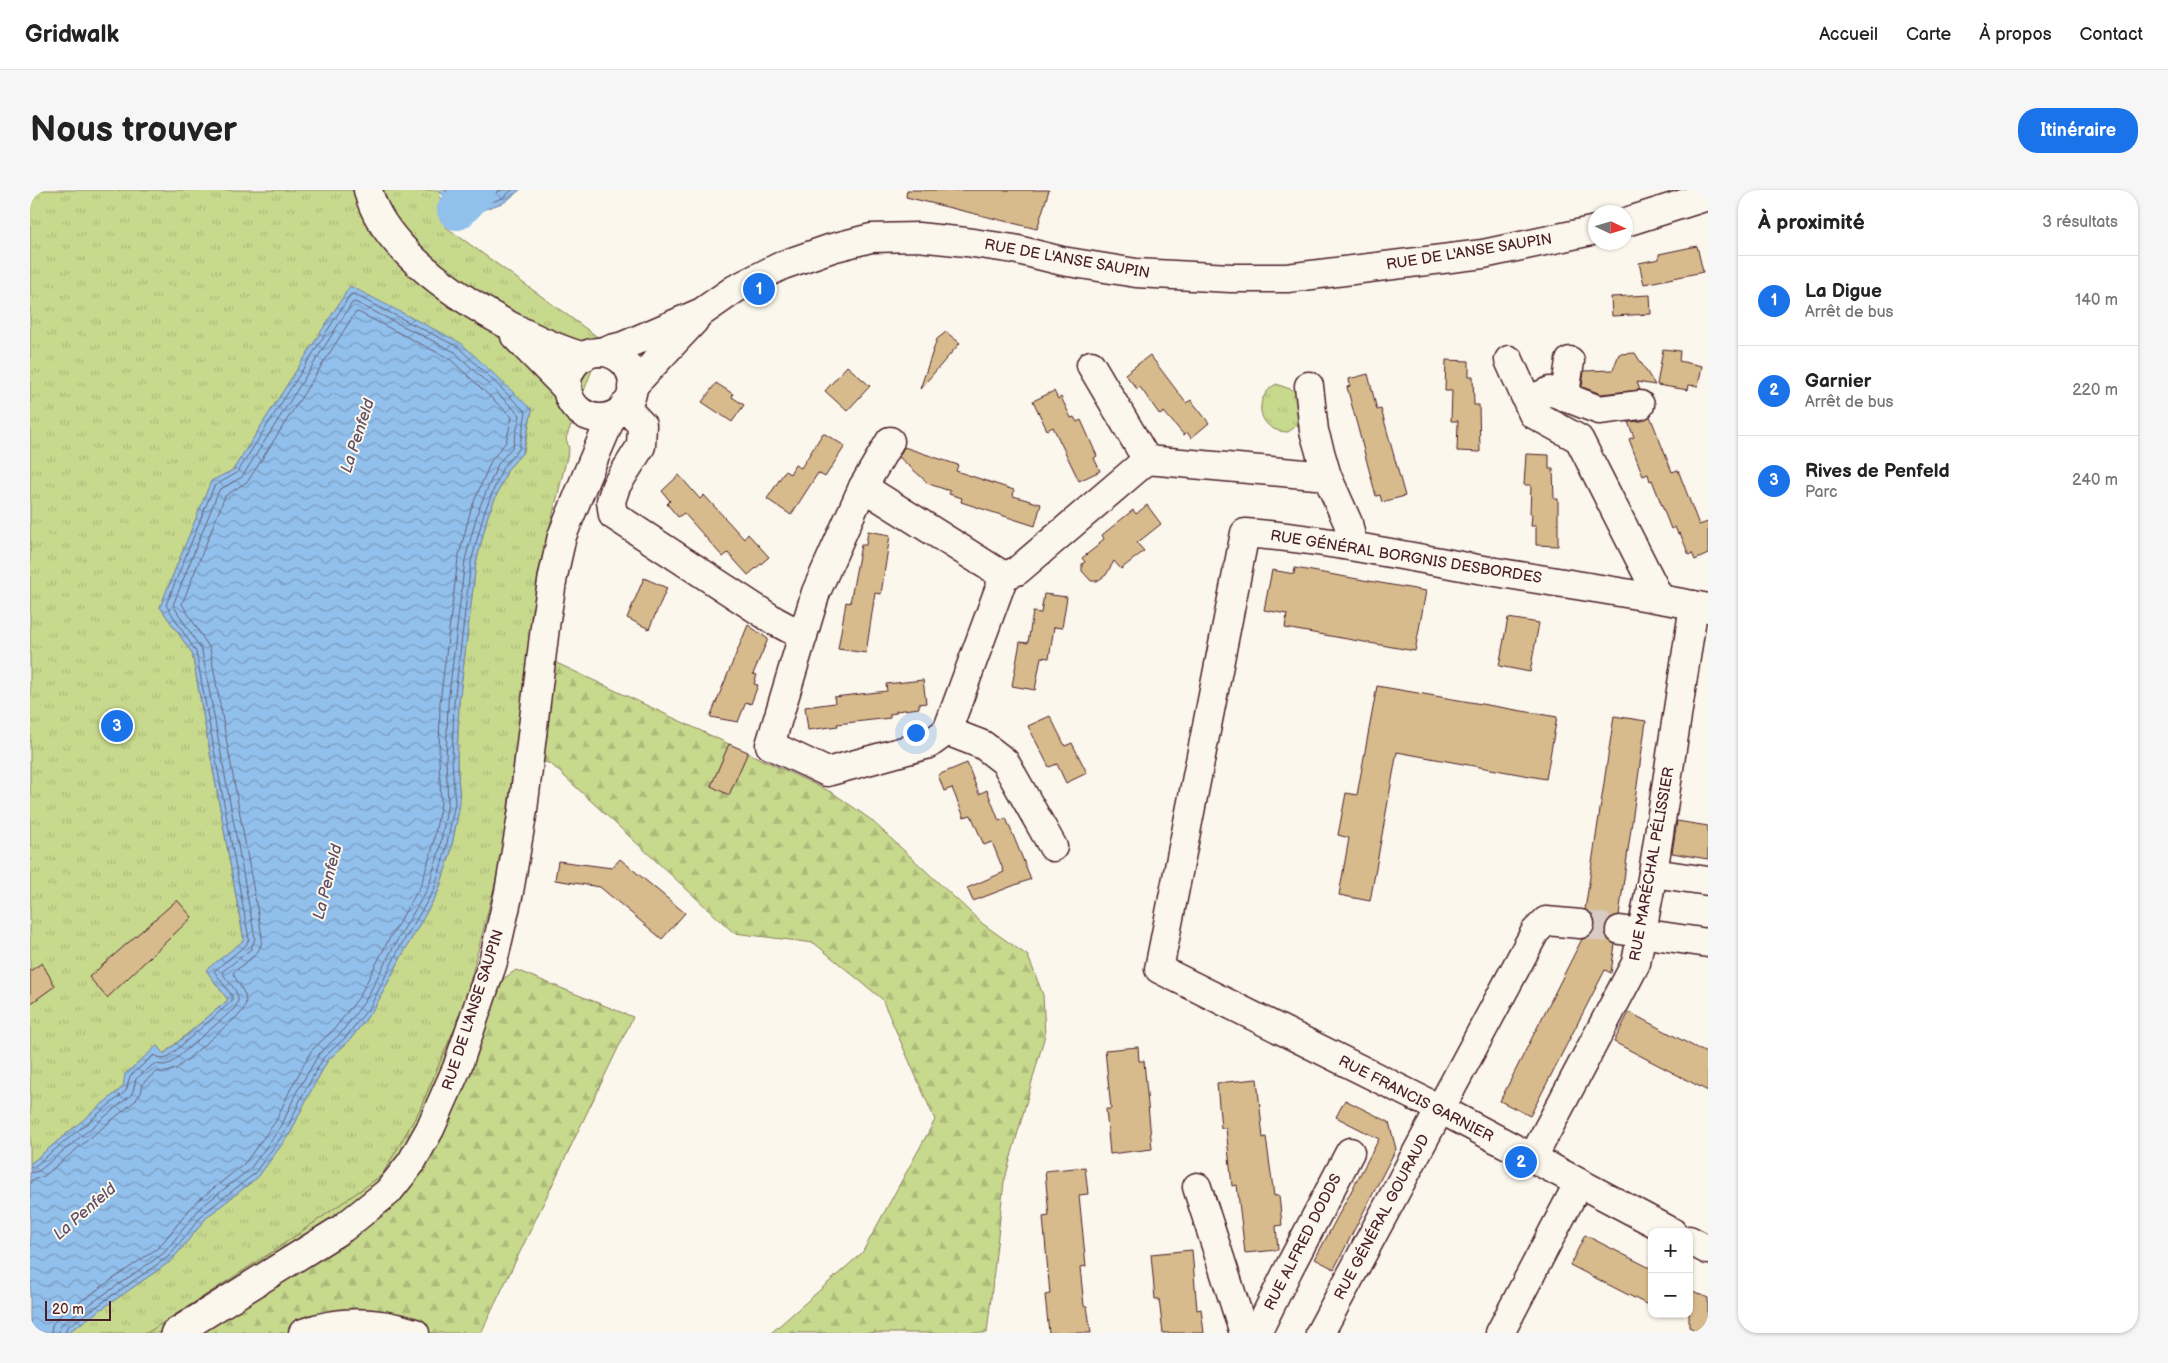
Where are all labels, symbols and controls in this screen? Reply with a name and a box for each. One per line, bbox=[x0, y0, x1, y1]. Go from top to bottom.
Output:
text: Gridwalk bbox=[25, 20, 119, 49]
text: Accueil bbox=[1819, 24, 1878, 45]
text: Carte bbox=[1906, 24, 1951, 45]
text: À propos bbox=[1979, 24, 2052, 45]
text: Contact bbox=[2080, 24, 2143, 45]
button: Itinéraire bbox=[2018, 108, 2138, 153]
text: Nous trouver bbox=[30, 109, 237, 152]
north arrow bbox=[1588, 205, 1633, 250]
text: À proximité bbox=[1758, 210, 1865, 235]
text: 3 résultats bbox=[2042, 213, 2118, 232]
street label: RUE DE L'ANSE SAUPIN bbox=[1385, 229, 1553, 275]
street label: RUE DE L'ANSE SAUPIN bbox=[983, 235, 1151, 283]
pin: 1 bbox=[743, 270, 775, 308]
text: La Digue bbox=[1805, 280, 1882, 303]
text: 1 bbox=[1771, 291, 1777, 310]
text: 140 m bbox=[2075, 291, 2118, 310]
text: Arrêt de bus bbox=[1805, 303, 1894, 322]
text: Garnier bbox=[1805, 370, 1871, 393]
text: 2 bbox=[1769, 381, 1779, 400]
text: 220 m bbox=[2072, 381, 2118, 400]
text: Arrêt de bus bbox=[1805, 393, 1894, 412]
water label: La Penfeld bbox=[337, 396, 379, 475]
text: Rives de Penfeld bbox=[1805, 460, 1950, 483]
text: 3 bbox=[1769, 471, 1779, 490]
text: 240 m bbox=[2072, 471, 2118, 490]
text: Parc bbox=[1805, 483, 1837, 502]
street label: RUE GÉNÉRAL BORGNIS DESBORDES bbox=[1269, 526, 1543, 588]
pin: 3 bbox=[101, 707, 133, 745]
your location bbox=[903, 720, 929, 746]
street label: RUE MARÉCHAL PÉLISSIER bbox=[1626, 765, 1678, 963]
water label: La Penfeld bbox=[310, 842, 347, 921]
street label: RUE DE L'ANSE SAUPIN bbox=[438, 927, 508, 1093]
street label: RUE FRANCIS GARNIER bbox=[1335, 1052, 1497, 1147]
street label: RUE GÉNÉRAL GOURAUD bbox=[1330, 1131, 1434, 1303]
pin: 2 bbox=[1505, 1143, 1537, 1181]
street label: RUE ALFRED DODDS bbox=[1260, 1170, 1346, 1314]
water label: La Penfeld bbox=[50, 1179, 121, 1244]
map controls bbox=[1648, 1228, 1693, 1318]
button: + bbox=[1648, 1228, 1693, 1273]
button: − bbox=[1648, 1273, 1693, 1318]
scale bar bbox=[45, 1298, 111, 1321]
text: 20 m bbox=[52, 1301, 84, 1318]

